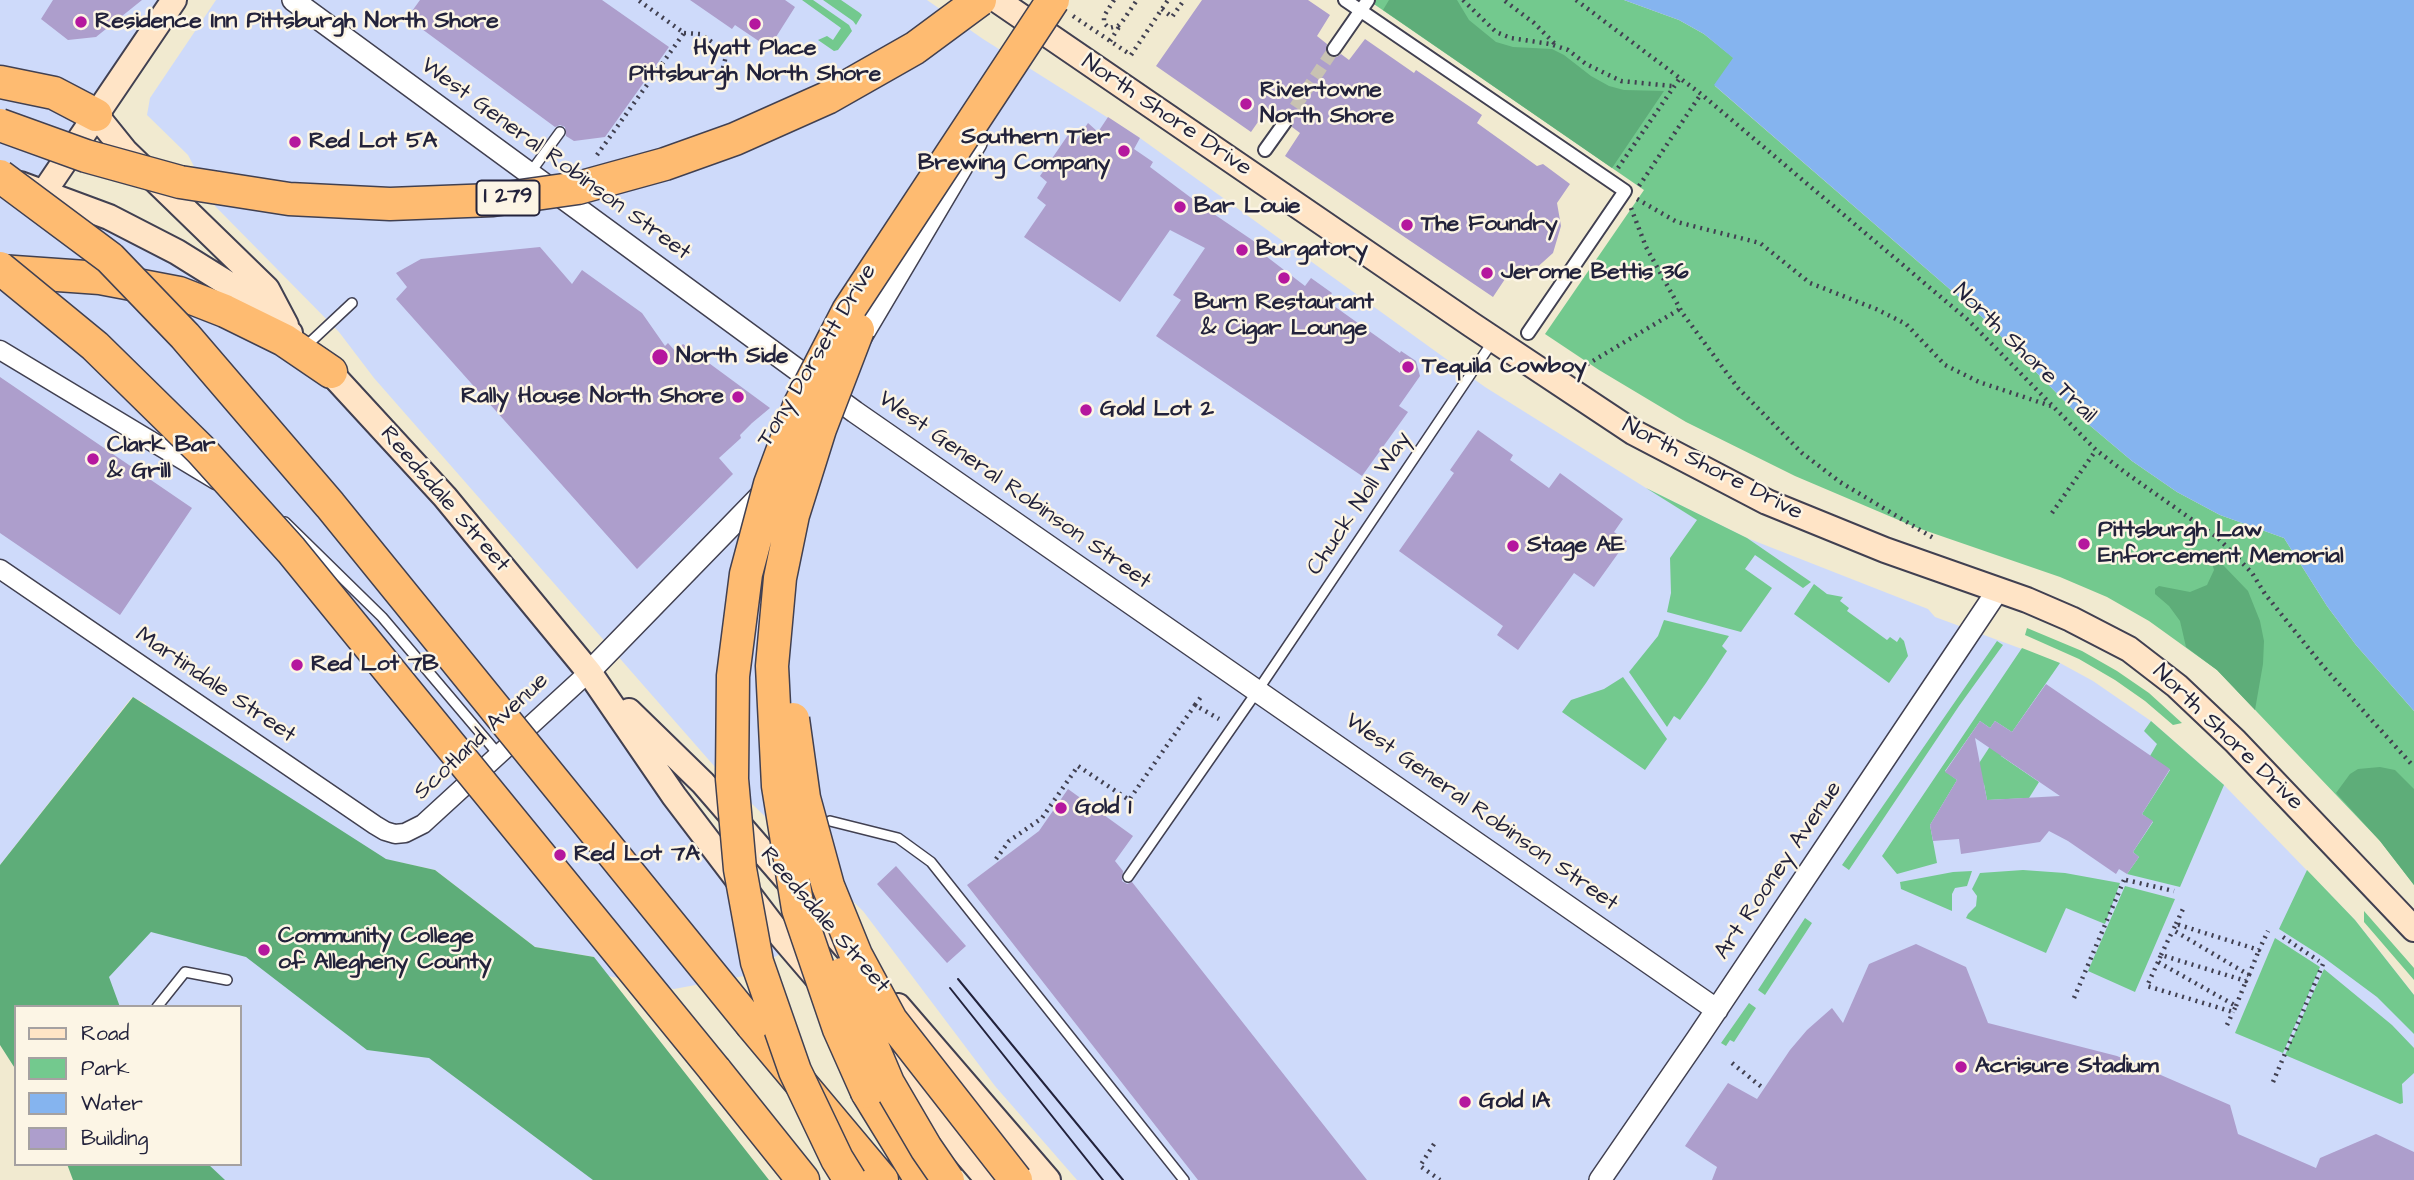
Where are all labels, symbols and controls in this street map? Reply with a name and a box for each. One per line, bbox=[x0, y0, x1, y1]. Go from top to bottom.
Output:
place label: Residence Inn Pittsburgh North Shore bbox=[95, 8, 499, 36]
marker: Residence Inn Pittsburgh North Shore bbox=[73, 14, 89, 30]
marker: Hyatt Place Pittsburgh North Shore bbox=[747, 16, 763, 32]
place label: Hyatt Place Pittsburgh North Shore bbox=[629, 35, 881, 89]
street label: North Shore Drive bbox=[1076, 49, 1256, 183]
street label: West General Robinson Street bbox=[415, 53, 695, 267]
place label: Rivertowne North Shore bbox=[1260, 77, 1394, 131]
marker: Rivertowne North Shore bbox=[1238, 96, 1254, 112]
place label: Southern Tier Brewing Company bbox=[918, 124, 1110, 178]
place label: Red Lot 5A bbox=[309, 128, 437, 156]
marker: Red Lot 5A bbox=[287, 134, 303, 150]
marker: Southern Tier Brewing Company bbox=[1116, 143, 1132, 159]
road number: I 279 bbox=[476, 180, 540, 216]
place label: Bar Louie bbox=[1194, 193, 1300, 221]
marker: Bar Louie bbox=[1172, 199, 1188, 215]
place label: The Foundry bbox=[1421, 211, 1558, 239]
marker: The Foundry bbox=[1399, 217, 1415, 233]
place label: Burgatory bbox=[1256, 236, 1368, 264]
marker: Burgatory bbox=[1234, 242, 1250, 258]
place label: Jerome Bettis 36 bbox=[1501, 259, 1689, 287]
street label: Tony Dorsett Drive bbox=[753, 260, 883, 452]
marker: Jerome Bettis 36 bbox=[1479, 265, 1495, 281]
marker: Burn Restaurant & Cigar Lounge bbox=[1276, 270, 1292, 286]
street label: North Shore Trail bbox=[1946, 278, 2102, 430]
place label: Burn Restaurant & Cigar Lounge bbox=[1194, 289, 1374, 343]
place label: North Side bbox=[676, 343, 788, 371]
marker: North Side bbox=[650, 347, 670, 367]
place label: Tequila Cowboy bbox=[1422, 353, 1587, 381]
marker: Tequila Cowboy bbox=[1400, 359, 1416, 375]
place label: Rally House North Shore bbox=[461, 383, 724, 411]
street label: West General Robinson Street bbox=[872, 386, 1156, 596]
marker: Rally House North Shore bbox=[730, 389, 746, 405]
place label: Gold Lot 2 bbox=[1100, 396, 1214, 424]
marker: Gold Lot 2 bbox=[1078, 402, 1094, 418]
street label: North Shore Drive bbox=[1617, 413, 1807, 527]
street label: Reedsdale Street bbox=[373, 421, 515, 579]
street label: Chuck Noll Way bbox=[1302, 427, 1418, 581]
place label: Clark Bar & Grill bbox=[107, 432, 215, 486]
marker: Clark Bar & Grill bbox=[85, 451, 101, 467]
place label: Pittsburgh Law Enforcement Memorial bbox=[2098, 517, 2344, 571]
place label: Stage AE bbox=[1527, 532, 1625, 560]
marker: Pittsburgh Law Enforcement Memorial bbox=[2076, 536, 2092, 552]
marker: Stage AE bbox=[1505, 538, 1521, 554]
street label: Martindale Street bbox=[130, 622, 300, 750]
place label: Red Lot 7B bbox=[311, 651, 439, 679]
marker: Red Lot 7B bbox=[289, 657, 305, 673]
street label: North Shore Drive bbox=[2146, 659, 2308, 817]
street label: Scotland Avenue bbox=[409, 668, 555, 806]
street label: West General Robinson Street bbox=[1339, 708, 1623, 918]
street label: Art Rooney Avenue bbox=[1709, 777, 1849, 965]
place label: Gold 1 bbox=[1075, 794, 1131, 822]
marker: Gold 1 bbox=[1053, 800, 1069, 816]
place label: Red Lot 7A bbox=[574, 841, 700, 869]
street label: Reedsdale Street bbox=[753, 842, 895, 1000]
marker: Red Lot 7A bbox=[552, 847, 568, 863]
place label: Community College of Allegheny County bbox=[278, 923, 492, 977]
marker: Community College of Allegheny County bbox=[256, 942, 272, 958]
legend bbox=[14, 1005, 242, 1166]
text: Road bbox=[81, 1019, 129, 1048]
place label: Acrisure Stadium bbox=[1975, 1053, 2159, 1081]
text: Park bbox=[81, 1054, 130, 1083]
marker: Acrisure Stadium bbox=[1953, 1059, 1969, 1075]
place label: Gold 1A bbox=[1479, 1088, 1550, 1116]
text: Water bbox=[81, 1089, 143, 1118]
marker: Gold 1A bbox=[1457, 1094, 1473, 1110]
text: Building bbox=[81, 1124, 148, 1153]

